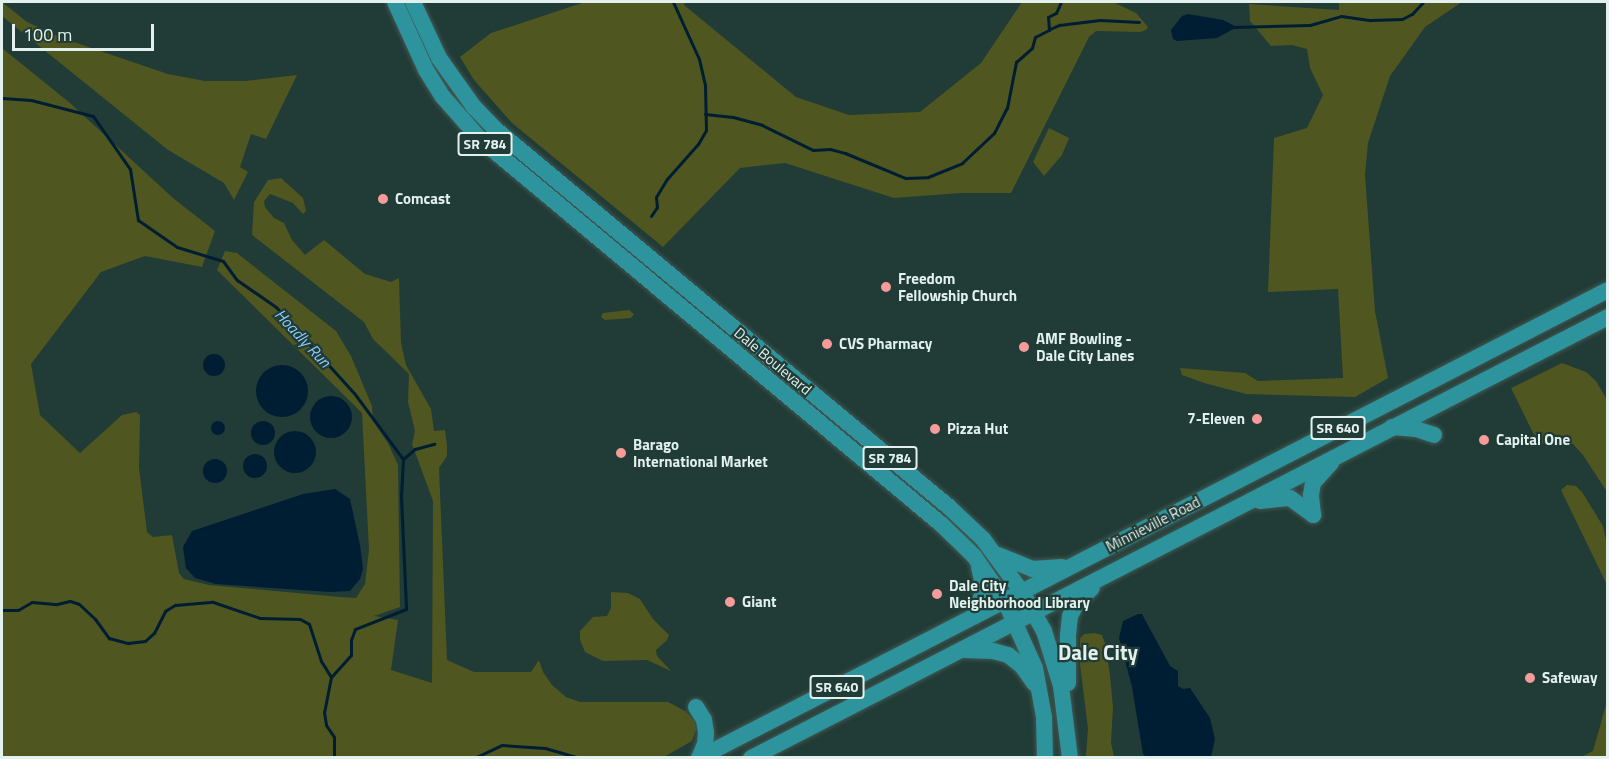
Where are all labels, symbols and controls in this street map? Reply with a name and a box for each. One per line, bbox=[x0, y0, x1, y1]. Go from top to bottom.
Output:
scale bar bbox=[15, 12, 158, 50]
text: 100 m bbox=[23, 21, 72, 48]
road number: SR 784 bbox=[456, 133, 514, 155]
place label: Comcast bbox=[395, 190, 450, 208]
marker: Comcast bbox=[376, 192, 390, 206]
place label: Freedom Fellowship Church bbox=[898, 269, 1017, 304]
marker: Freedom Fellowship Church bbox=[879, 280, 893, 294]
water label: Hoadly Run bbox=[271, 305, 335, 371]
street label: Dale Boulevard bbox=[731, 324, 815, 398]
place label: AMF Bowling - Dale City Lanes bbox=[1036, 329, 1134, 364]
place label: CVS Pharmacy bbox=[839, 335, 932, 353]
marker: CVS Pharmacy bbox=[820, 337, 834, 351]
marker: AMF Bowling - Dale City Lanes bbox=[1017, 340, 1031, 354]
place label: 7-Eleven bbox=[1187, 410, 1245, 428]
marker: 7-Eleven bbox=[1250, 412, 1264, 426]
road number: SR 640 bbox=[1310, 417, 1366, 439]
place label: Pizza Hut bbox=[947, 420, 1008, 438]
marker: Pizza Hut bbox=[928, 422, 942, 436]
place label: Capital One bbox=[1496, 431, 1570, 449]
marker: Capital One bbox=[1477, 433, 1491, 447]
place label: Barago International Market bbox=[633, 435, 768, 470]
marker: Barago International Market bbox=[614, 446, 628, 460]
road number: SR 784 bbox=[862, 447, 918, 469]
street label: Minnieville Road bbox=[1103, 492, 1203, 556]
place label: Dale City Neighborhood Library bbox=[949, 576, 1090, 611]
marker: Dale City Neighborhood Library bbox=[930, 587, 944, 601]
place label: Giant bbox=[742, 593, 776, 611]
marker: Giant bbox=[723, 595, 737, 609]
district label: Dale City bbox=[1058, 639, 1138, 665]
place label: Safeway bbox=[1542, 669, 1597, 687]
marker: Safeway bbox=[1523, 671, 1537, 685]
road number: SR 640 bbox=[808, 676, 866, 698]

